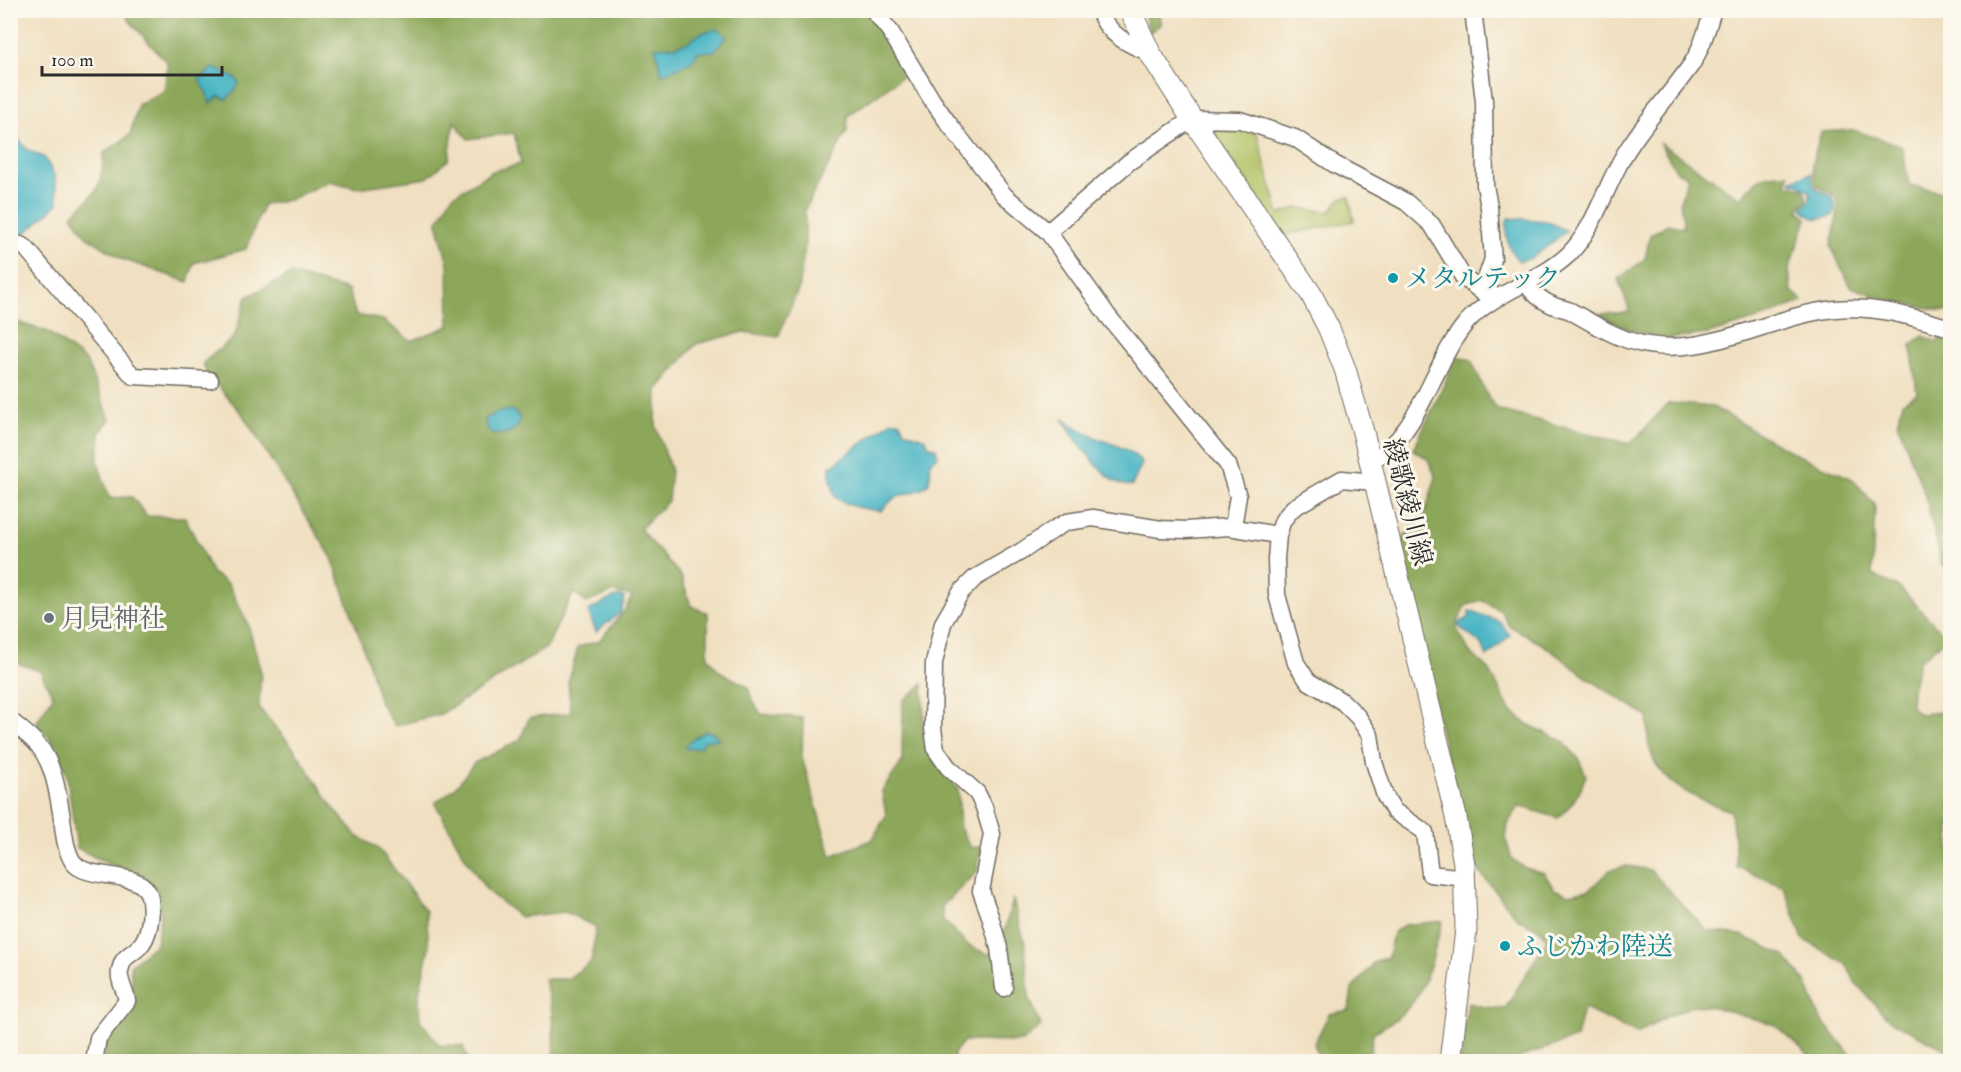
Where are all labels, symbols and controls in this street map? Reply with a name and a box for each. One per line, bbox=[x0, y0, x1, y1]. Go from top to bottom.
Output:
scale bar bbox=[42, 39, 222, 77]
text: 100 m bbox=[51, 49, 94, 72]
place label: メタルテック bbox=[1405, 263, 1561, 295]
marker: メタルテック bbox=[1386, 271, 1400, 285]
street label: 綾歌綾川線 bbox=[1376, 435, 1438, 569]
place label: 月見神社 bbox=[61, 603, 165, 635]
marker: 月見神社 bbox=[42, 611, 56, 625]
place label: ふじかわ陸送 bbox=[1517, 931, 1673, 963]
marker: ふじかわ陸送 bbox=[1498, 939, 1512, 953]

